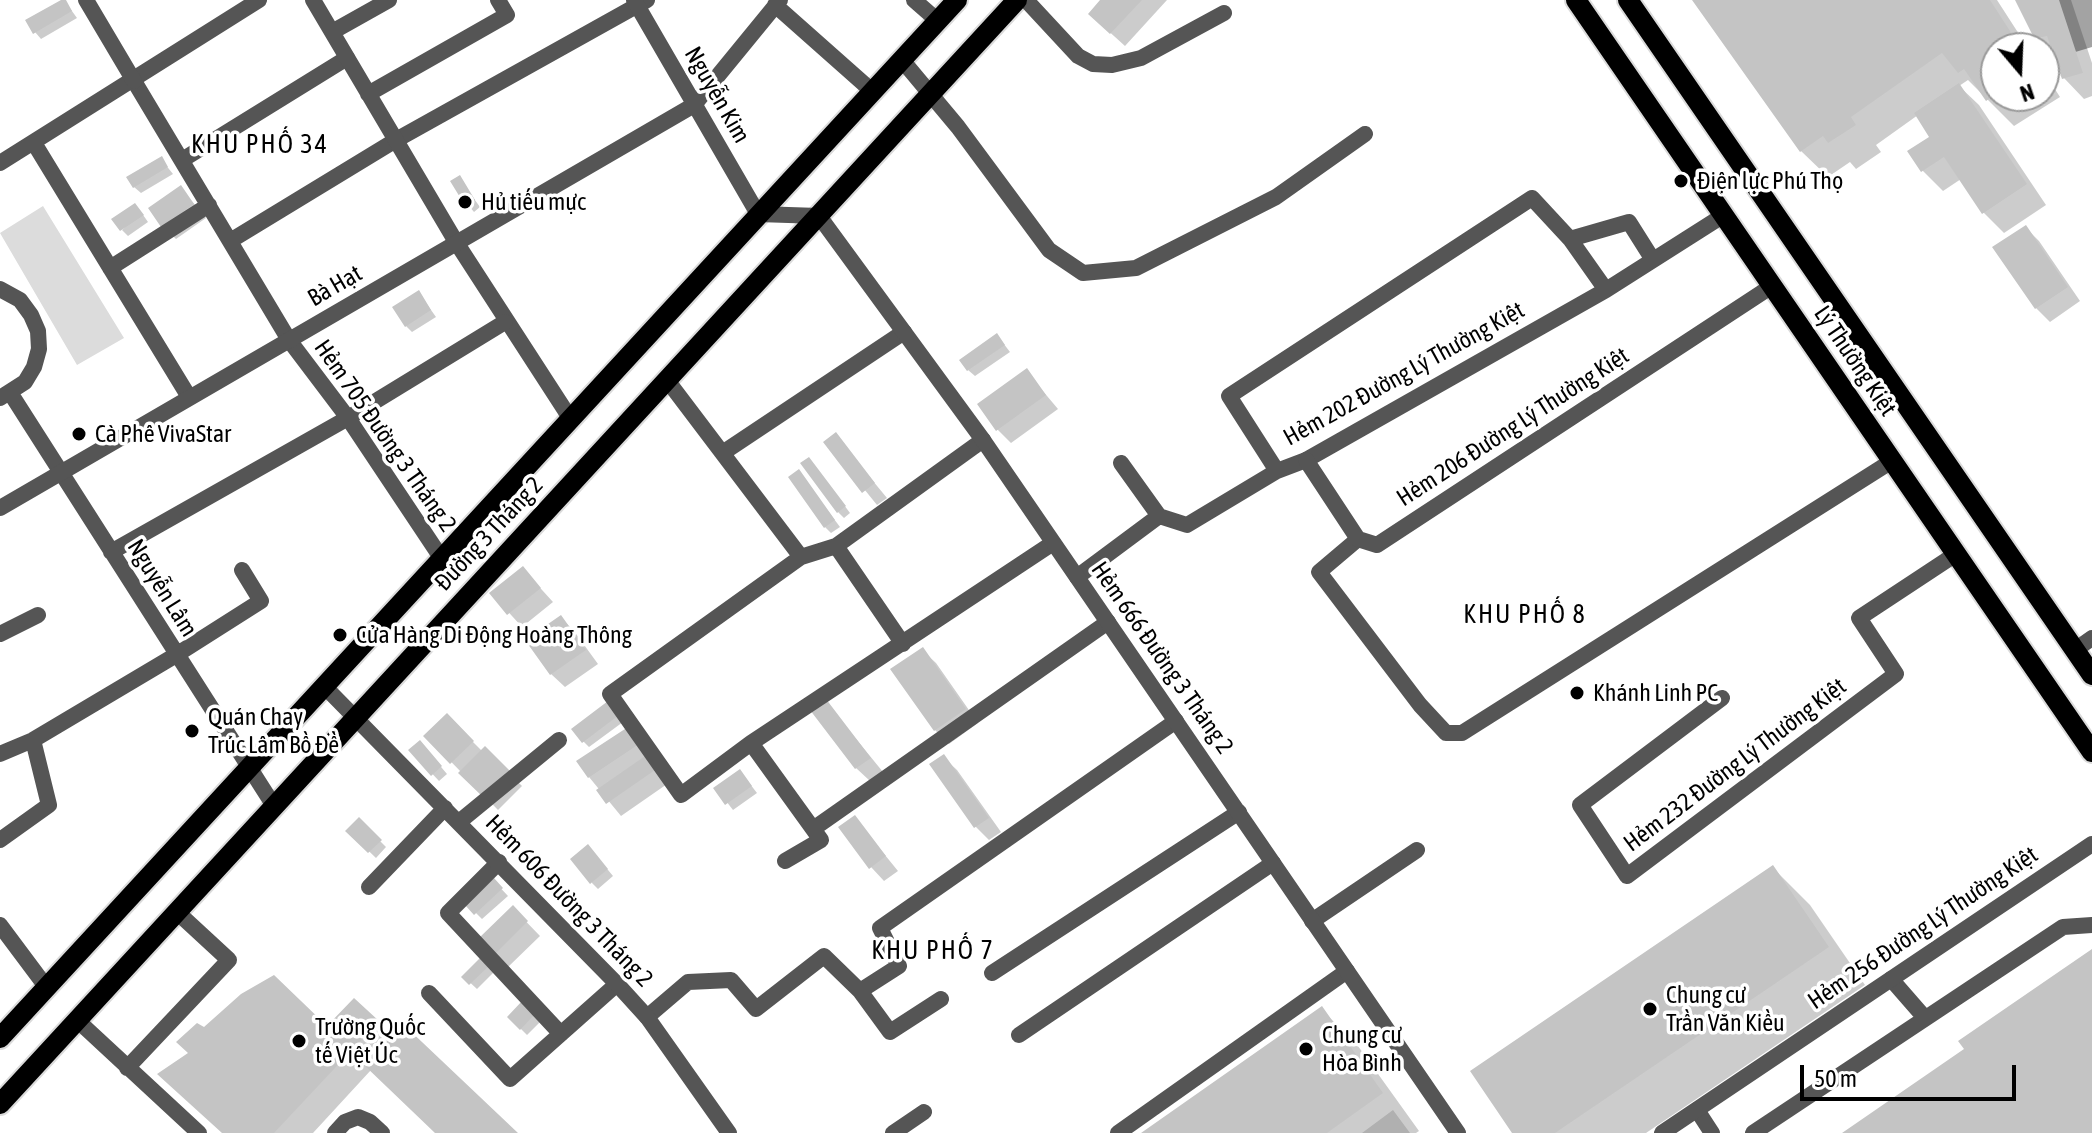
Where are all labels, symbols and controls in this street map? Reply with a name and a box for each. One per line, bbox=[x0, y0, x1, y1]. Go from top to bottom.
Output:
north arrow bbox=[1980, 32, 2060, 112]
street label: Nguyễn Kim bbox=[678, 42, 756, 148]
text: N bbox=[2017, 78, 2038, 107]
district label: KHU PHỐ 34 bbox=[191, 129, 329, 161]
place label: Điện lực Phú Thọ bbox=[1697, 167, 1843, 195]
marker: Điện lực Phú Thọ bbox=[1672, 172, 1690, 190]
place label: Hủ tiếu mực bbox=[481, 188, 586, 216]
marker: Hủ tiếu mực bbox=[456, 193, 474, 211]
street label: Bà Hạt bbox=[303, 259, 367, 313]
street label: Hẻm 202 Đường Lý Thường Kiệt bbox=[1279, 296, 1529, 452]
street label: Lý Thường Kiệt bbox=[1808, 300, 1902, 422]
street label: Hẻm 705 Đường 3 Tháng 2 bbox=[308, 334, 462, 538]
street label: Hẻm 206 Đường Lý Thường Kiệt bbox=[1392, 341, 1634, 513]
place label: Cà Phê VivaStar bbox=[95, 420, 231, 448]
marker: Cà Phê VivaStar bbox=[70, 425, 88, 443]
street label: Đường 3 Tháng 2 bbox=[429, 471, 549, 597]
street label: Nguyễn Lâm bbox=[121, 534, 203, 642]
street label: Hẻm 666 Đường 3 Tháng 2 bbox=[1085, 556, 1239, 760]
district label: KHU PHỐ 8 bbox=[1463, 599, 1587, 631]
place label: Cửa Hàng Di Động Hoàng Thông bbox=[356, 621, 632, 649]
marker: Cửa Hàng Di Động Hoàng Thông bbox=[331, 626, 349, 644]
street label: Hẻm 232 Đường Lý Thường Kiệt bbox=[1618, 672, 1852, 858]
place label: Khánh Linh PC bbox=[1593, 679, 1718, 707]
marker: Khánh Linh PC bbox=[1568, 684, 1586, 702]
place label: Quán Chay Trúc Lâm Bồ Đề bbox=[208, 703, 339, 759]
marker: Quán Chay Trúc Lâm Bồ Đề bbox=[183, 722, 201, 740]
street label: Hẻm 606 Đường 3 Tháng 2 bbox=[479, 809, 659, 993]
street label: Hẻm 256 Đường Lý Thường Kiệt bbox=[1803, 840, 2043, 1016]
district label: KHU PHỐ 7 bbox=[871, 935, 995, 967]
place label: Chung cư Trần Văn Kiều bbox=[1666, 981, 1785, 1037]
marker: Chung cư Trần Văn Kiều bbox=[1641, 1000, 1659, 1018]
place label: Trường Quốc tế Việt Úc bbox=[315, 1013, 425, 1069]
place label: Chung cư Hòa Bình bbox=[1322, 1021, 1402, 1077]
marker: Trường Quốc tế Việt Úc bbox=[290, 1032, 308, 1050]
marker: Chung cư Hòa Bình bbox=[1297, 1040, 1315, 1058]
scale bar bbox=[1804, 1049, 2020, 1099]
text: 50 m bbox=[1814, 1065, 1857, 1092]

